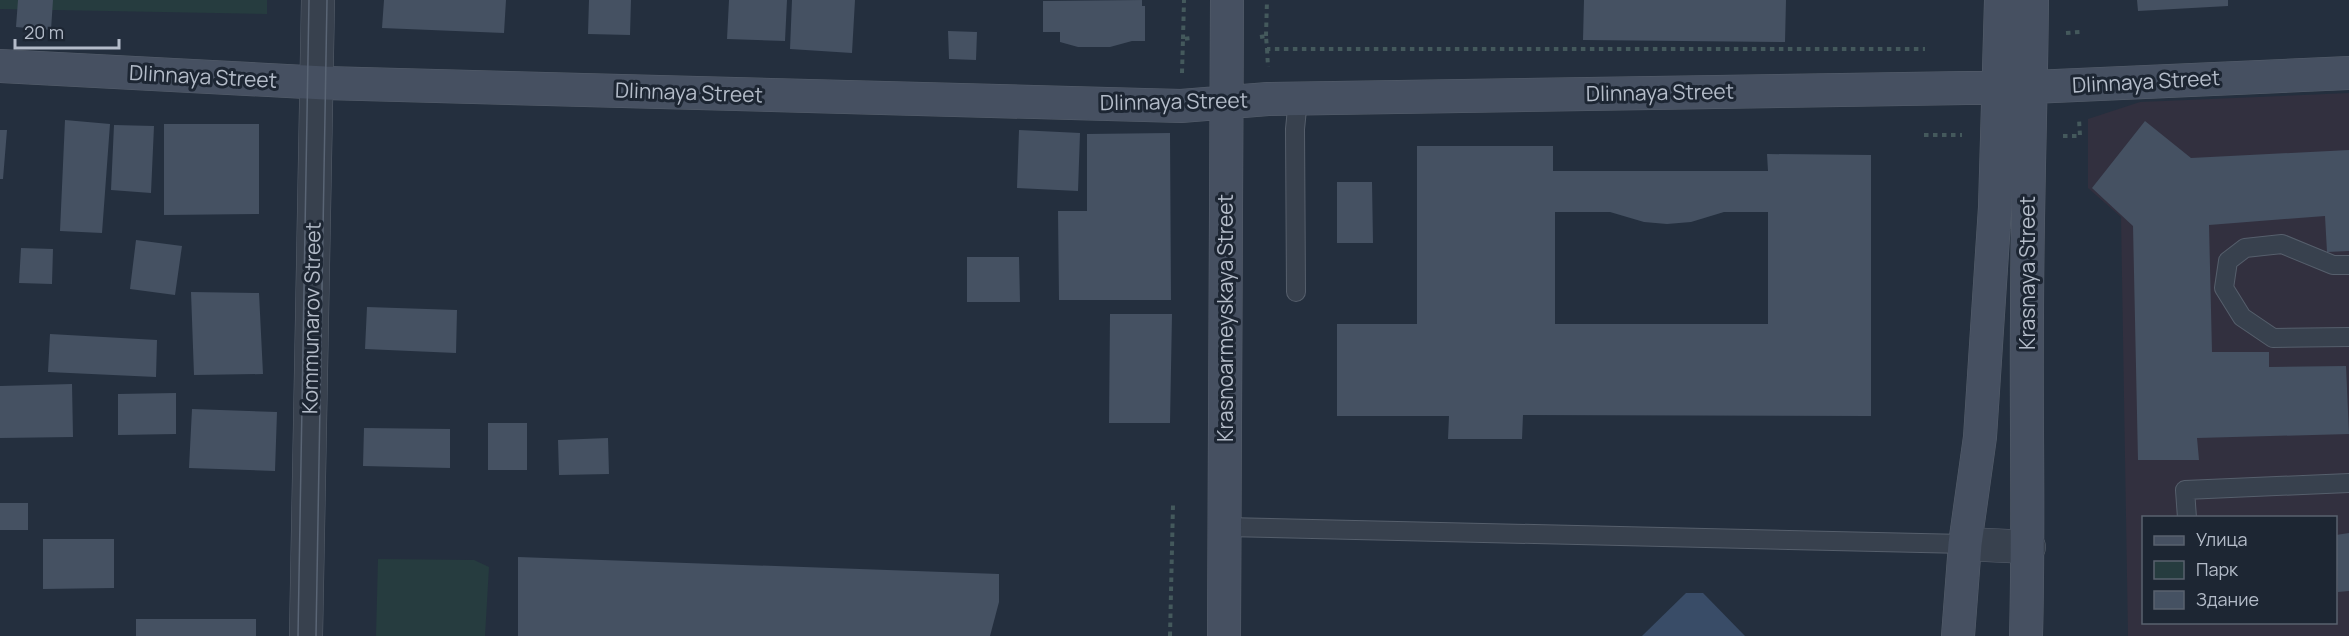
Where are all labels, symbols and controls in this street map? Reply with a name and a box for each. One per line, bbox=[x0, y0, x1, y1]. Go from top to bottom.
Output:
scale bar bbox=[15, 12, 118, 50]
text: 20 m bbox=[24, 20, 64, 44]
street label: Dlinnaya Street bbox=[128, 58, 278, 94]
street label: Dlinnaya Street bbox=[2071, 63, 2221, 99]
street label: Dlinnaya Street bbox=[615, 75, 764, 109]
street label: Dlinnaya Street bbox=[1586, 77, 1734, 107]
street label: Dlinnaya Street bbox=[1100, 86, 1248, 116]
street label: Krasnoarmeyskaya Street bbox=[1211, 194, 1239, 442]
street label: Krasnaya Street bbox=[2013, 196, 2041, 350]
street label: Kommunarov Street bbox=[295, 222, 327, 414]
legend bbox=[2142, 516, 2337, 624]
text: Улица bbox=[2196, 527, 2248, 551]
text: Парк bbox=[2196, 557, 2239, 581]
text: Здание bbox=[2196, 587, 2259, 611]

